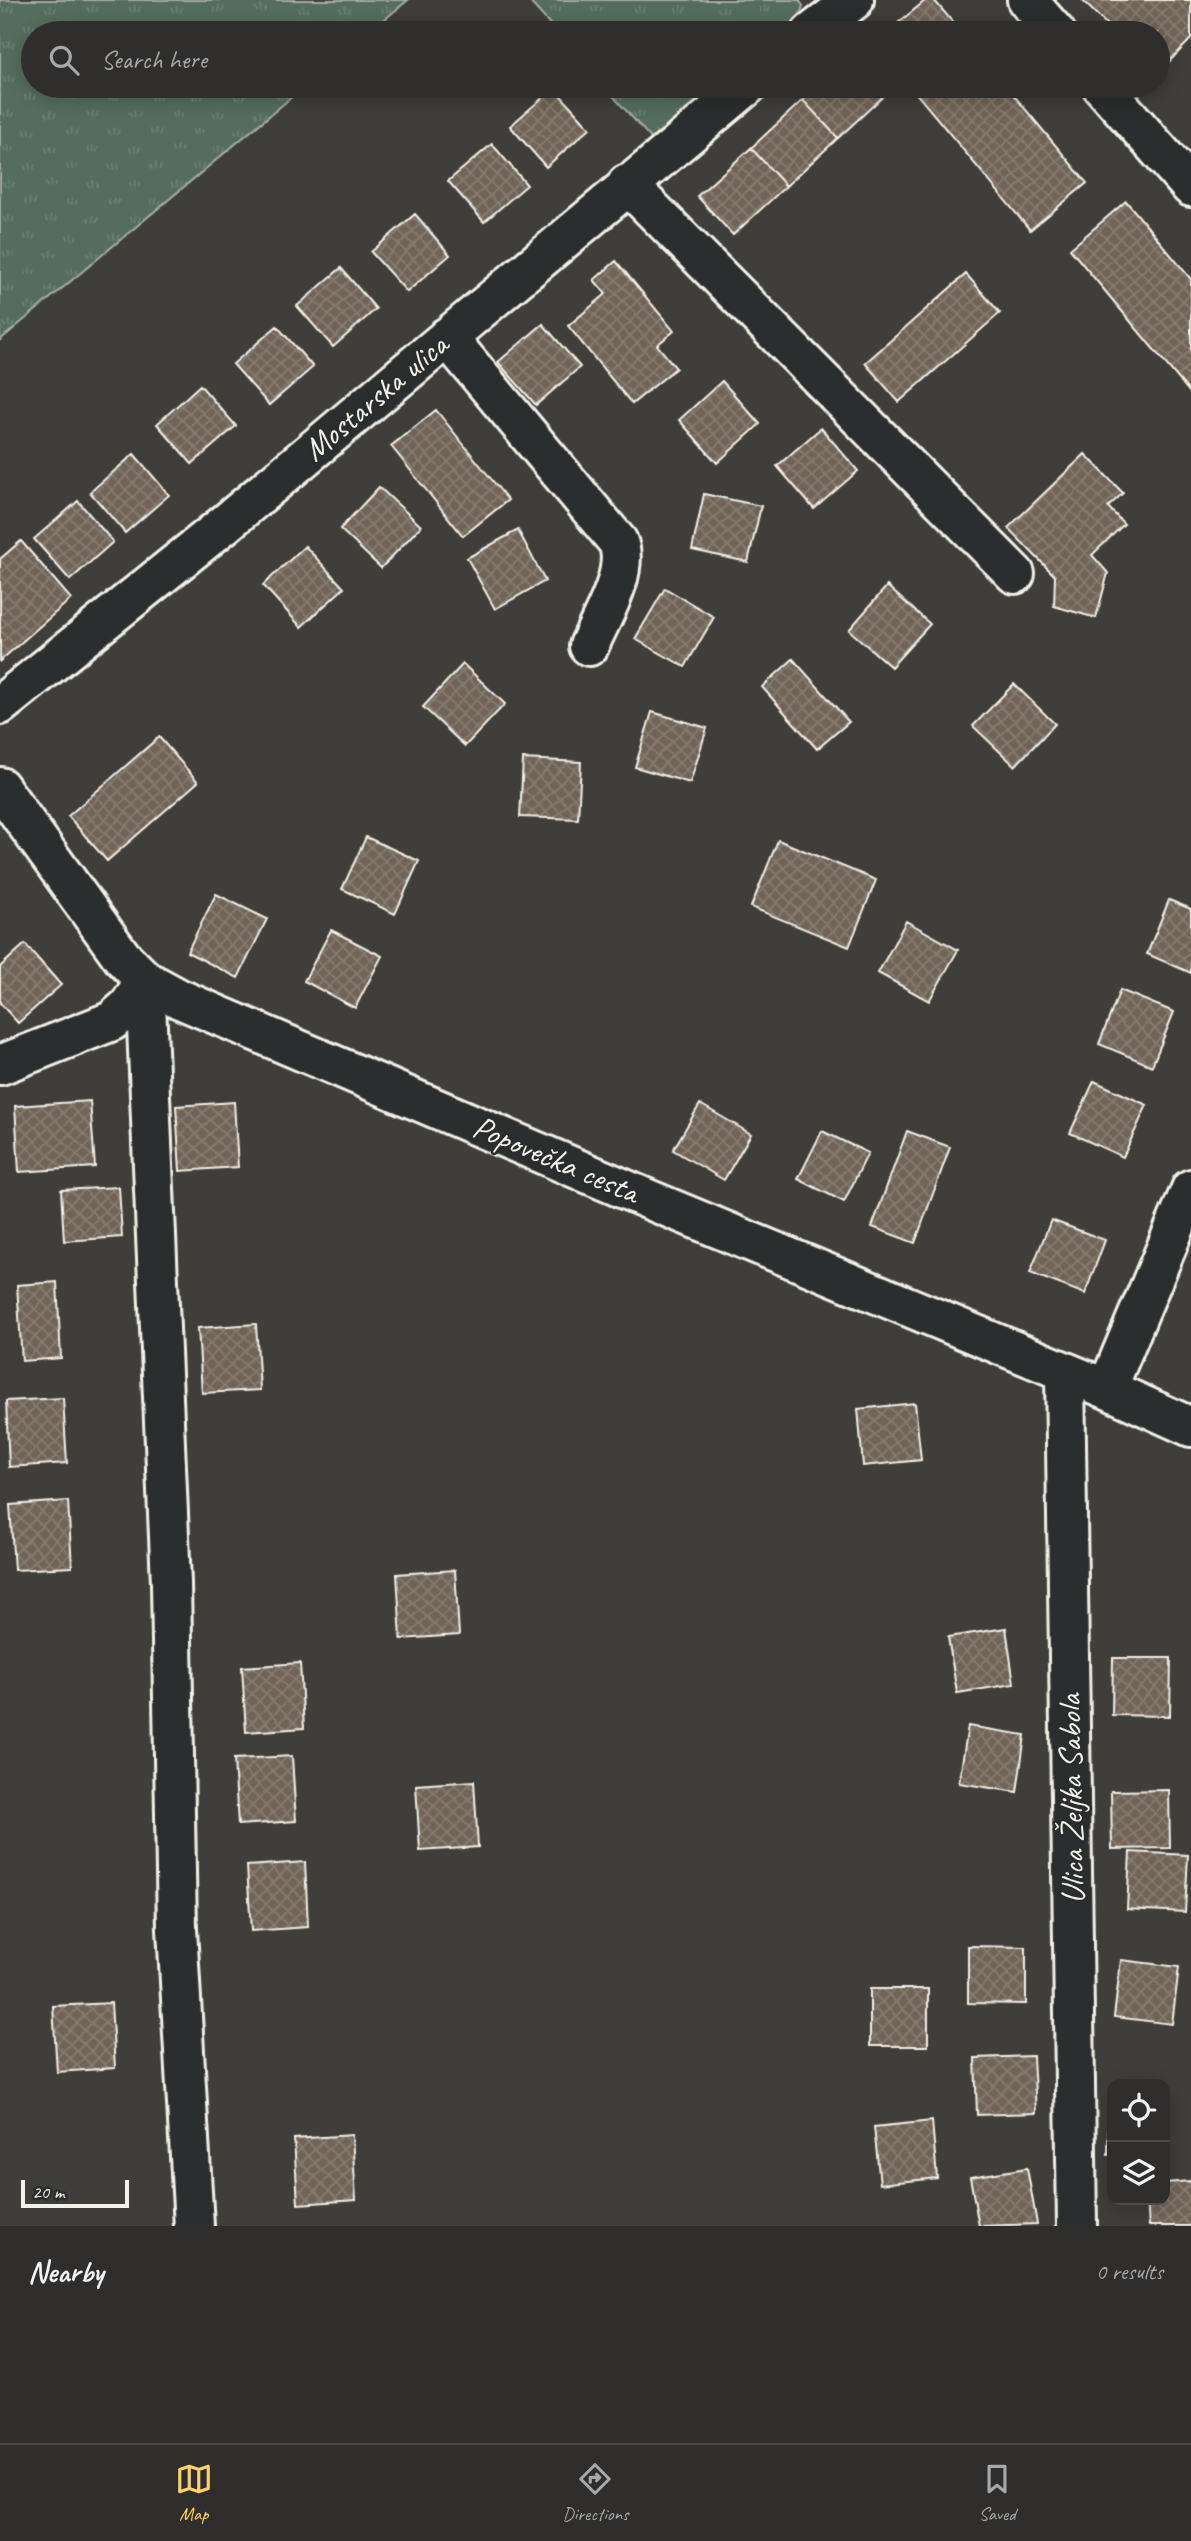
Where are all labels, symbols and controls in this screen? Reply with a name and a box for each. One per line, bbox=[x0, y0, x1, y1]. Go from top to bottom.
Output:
search box bbox=[21, 21, 1170, 98]
icon: search bbox=[45, 41, 83, 79]
text: Search here bbox=[101, 43, 207, 76]
street label: Mostarska ulica bbox=[294, 323, 458, 470]
street label: Popovečka cesta bbox=[467, 1105, 647, 1214]
street label: Ulica Željka Sabola bbox=[1048, 1692, 1094, 1904]
map controls bbox=[1107, 2079, 1170, 2205]
button: locate bbox=[1107, 2079, 1170, 2142]
button: layers bbox=[1107, 2142, 1170, 2205]
scale bar bbox=[21, 2177, 130, 2209]
text: 20 m bbox=[32, 2180, 64, 2204]
text: Nearby bbox=[28, 2253, 104, 2291]
text: 0 results bbox=[1096, 2257, 1163, 2286]
tab: Map bbox=[175, 2460, 213, 2526]
tab: Directions bbox=[562, 2460, 629, 2526]
tab: Saved bbox=[978, 2460, 1016, 2526]

